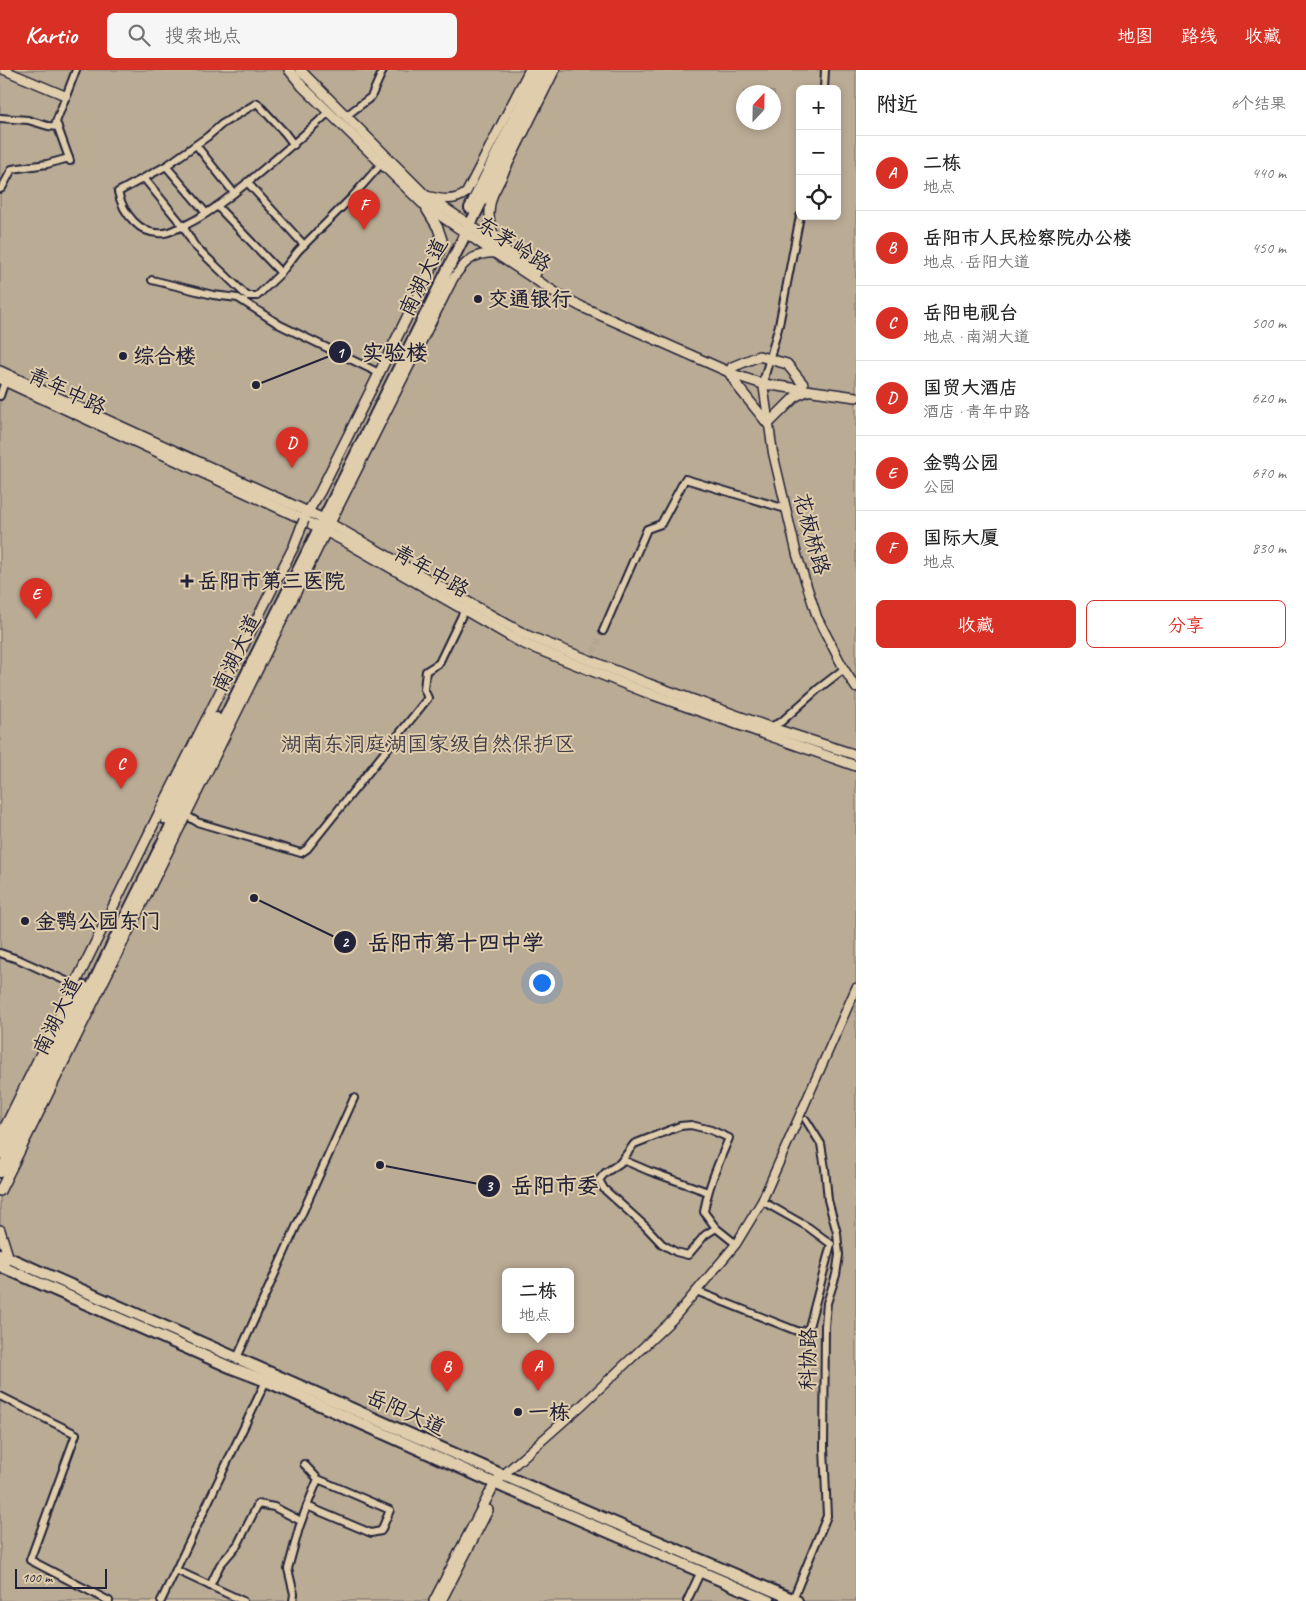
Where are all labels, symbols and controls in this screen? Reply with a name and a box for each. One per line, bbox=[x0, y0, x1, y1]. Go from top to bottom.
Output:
search box bbox=[107, 13, 457, 58]
text: Kartio bbox=[25, 20, 77, 50]
icon: search bbox=[125, 21, 153, 49]
text: 搜索地点 bbox=[165, 24, 241, 48]
text: 地图 bbox=[1117, 25, 1153, 47]
text: 路线 bbox=[1181, 25, 1217, 47]
text: 收藏 bbox=[1245, 25, 1281, 47]
north arrow bbox=[736, 85, 781, 130]
map controls bbox=[796, 85, 841, 220]
button: + bbox=[796, 85, 841, 130]
text: 附近 bbox=[876, 91, 918, 117]
text: 6个结果 bbox=[1231, 94, 1286, 114]
button: − bbox=[796, 130, 841, 175]
text: 二栋 bbox=[923, 151, 961, 175]
text: A bbox=[888, 163, 896, 183]
text: 440 m bbox=[1252, 163, 1286, 183]
button: locate bbox=[796, 175, 841, 220]
text: 地点 bbox=[923, 177, 955, 197]
pin: F bbox=[348, 189, 380, 230]
street label: 东茅岭路 bbox=[472, 210, 556, 278]
text: 岳阳市人民检察院办公楼 bbox=[923, 226, 1132, 250]
street label: 南湖大道 bbox=[393, 234, 453, 320]
text: B bbox=[888, 238, 896, 258]
text: 450 m bbox=[1252, 238, 1286, 258]
text: 地点 · 岳阳大道 bbox=[923, 252, 1030, 272]
place label: 交通银行 bbox=[488, 286, 572, 312]
marker: 交通银行 bbox=[472, 293, 484, 305]
text: 岳阳电视台 bbox=[923, 301, 1018, 325]
text: C bbox=[888, 313, 896, 333]
text: 500 m bbox=[1252, 313, 1286, 333]
text: 地点 · 南湖大道 bbox=[923, 327, 1030, 347]
callout: 实验楼 bbox=[327, 334, 438, 371]
text: 实验楼 bbox=[362, 339, 428, 367]
place label: 综合楼 bbox=[133, 343, 196, 369]
text: 1 bbox=[337, 344, 346, 363]
marker: 综合楼 bbox=[117, 350, 129, 362]
street label: 青年中路 bbox=[23, 361, 111, 421]
text: 国贸大酒店 bbox=[923, 376, 1018, 400]
text: D bbox=[887, 388, 897, 408]
text: 620 m bbox=[1252, 388, 1286, 408]
text: 酒店 · 青年中路 bbox=[923, 402, 1030, 422]
pin: D bbox=[276, 427, 308, 468]
text: 金鹗公园 bbox=[923, 451, 999, 475]
text: E bbox=[888, 463, 896, 483]
text: 670 m bbox=[1252, 463, 1286, 483]
text: 公园 bbox=[923, 477, 955, 497]
street label: 花板桥路 bbox=[789, 490, 835, 578]
text: 国际大厦 bbox=[923, 526, 999, 550]
text: F bbox=[888, 538, 896, 558]
text: 830 m bbox=[1252, 538, 1286, 558]
street label: 青年中路 bbox=[388, 539, 474, 603]
text: 地点 bbox=[923, 552, 955, 572]
place label: 岳阳市第三医院 bbox=[198, 568, 345, 594]
marker: 岳阳市第三医院 bbox=[180, 574, 194, 588]
pin: E bbox=[20, 578, 52, 619]
button: 收藏 bbox=[876, 600, 1076, 648]
button: 分享 bbox=[1086, 600, 1286, 648]
street label: 南湖大道 bbox=[206, 610, 266, 696]
park label: 湖南东洞庭湖国家级自然保护区 bbox=[281, 731, 575, 757]
pin: C bbox=[105, 748, 137, 789]
place label: 金鹗公园东门 bbox=[35, 908, 161, 934]
marker: 金鹗公园东门 bbox=[19, 915, 31, 927]
callout: 岳阳市第十四中学 bbox=[333, 924, 554, 961]
text: 岳阳市第十四中学 bbox=[368, 929, 544, 957]
text: 2 bbox=[342, 933, 350, 952]
your location bbox=[529, 970, 555, 996]
street label: 南湖大道 bbox=[27, 973, 87, 1059]
callout: 岳阳市委 bbox=[476, 1167, 609, 1204]
text: 岳阳市委 bbox=[511, 1172, 599, 1200]
text: 3 bbox=[486, 1177, 494, 1196]
popup bbox=[502, 1268, 574, 1333]
text: 二栋 bbox=[519, 1279, 557, 1303]
text: 地点 bbox=[519, 1305, 551, 1325]
street label: 科协路 bbox=[794, 1327, 822, 1391]
pin: A bbox=[522, 1350, 554, 1391]
pin: B bbox=[431, 1351, 463, 1392]
street label: 岳阳大道 bbox=[362, 1383, 450, 1441]
place label: 一栋 bbox=[528, 1399, 570, 1425]
marker: 一栋 bbox=[512, 1406, 524, 1418]
scale bar bbox=[15, 1566, 108, 1589]
text: 100 m bbox=[22, 1569, 52, 1586]

